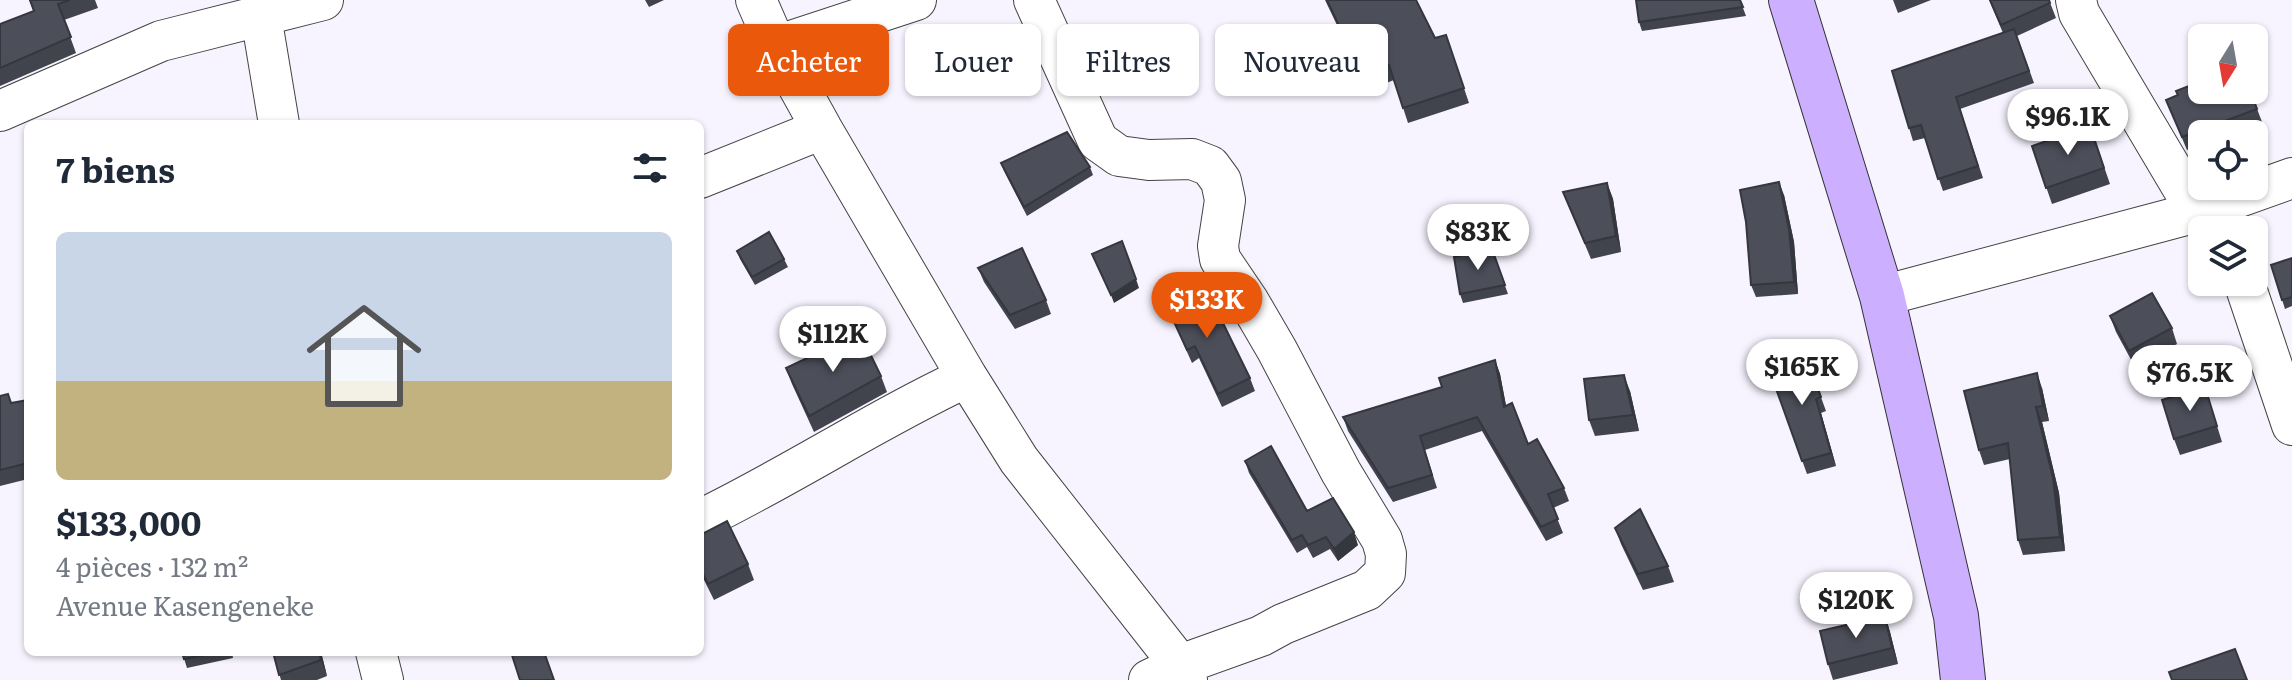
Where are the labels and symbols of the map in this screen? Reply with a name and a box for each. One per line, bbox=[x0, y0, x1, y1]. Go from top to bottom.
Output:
north arrow bbox=[2188, 24, 2268, 104]
pin: $96.1K bbox=[2003, 89, 2133, 157]
pin: $83K bbox=[1431, 204, 1525, 272]
pin: $133K bbox=[1151, 272, 1263, 340]
pin: $112K bbox=[777, 306, 889, 374]
pin: $165K bbox=[1746, 339, 1858, 407]
pin: $76.5K bbox=[2125, 345, 2255, 413]
pin: $120K bbox=[1800, 572, 1912, 640]

